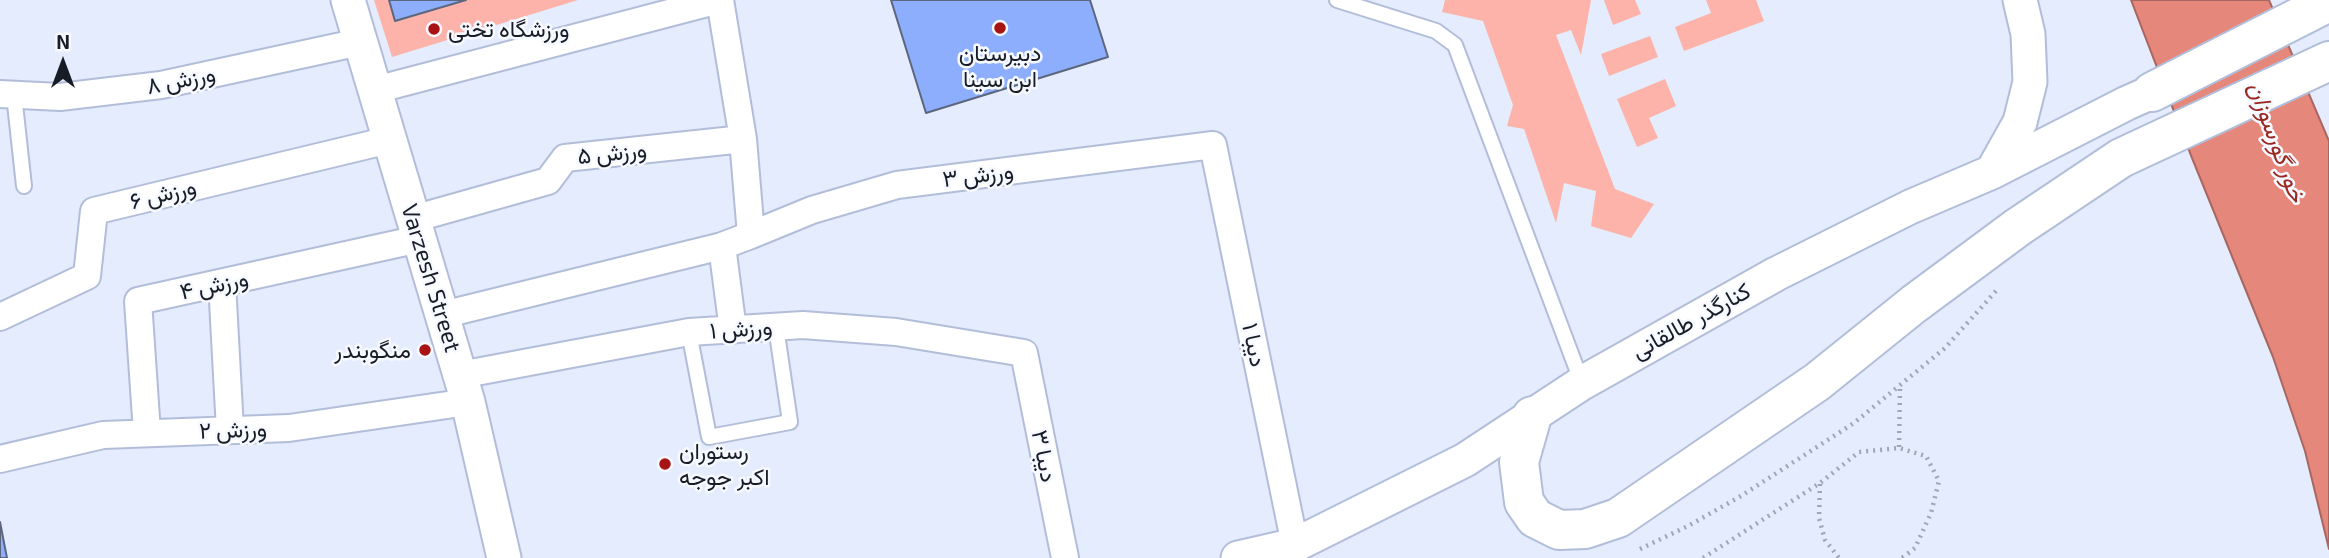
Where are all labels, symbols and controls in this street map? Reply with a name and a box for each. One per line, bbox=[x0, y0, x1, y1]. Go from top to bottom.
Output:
place label: ورزشگاه تختی bbox=[448, 15, 569, 43]
marker: دبیرستان ابن سینا bbox=[992, 20, 1008, 36]
marker: ورزشگاه تختی bbox=[426, 21, 442, 37]
north arrow bbox=[28, 28, 98, 98]
text: N bbox=[56, 30, 70, 53]
place label: دبیرستان ابن سینا bbox=[959, 39, 1041, 93]
street label: ورزش ۸ bbox=[144, 60, 218, 100]
water label: خور گورسوزان bbox=[2242, 78, 2312, 206]
street label: ورزش ۵ bbox=[576, 136, 648, 170]
street label: ورزش ۳ bbox=[941, 157, 1015, 193]
street label: ورزش ۶ bbox=[127, 172, 199, 216]
street label: Varzesh Street bbox=[395, 201, 467, 355]
street label: ورزش ۴ bbox=[177, 264, 251, 306]
street label: کنارگذر طالقانی bbox=[1627, 277, 1755, 365]
street label: ورزش ۱ bbox=[709, 313, 773, 345]
street label: دیبا ۱ bbox=[1236, 321, 1272, 369]
place label: منگوبندر bbox=[334, 336, 411, 364]
marker: منگوبندر bbox=[417, 342, 433, 358]
street label: ورزش ۲ bbox=[198, 415, 268, 445]
street label: دیبا ۳ bbox=[1025, 428, 1063, 484]
place label: رستوران اکبر جوجه bbox=[679, 437, 770, 491]
marker: رستوران اکبر جوجه bbox=[657, 456, 673, 472]

